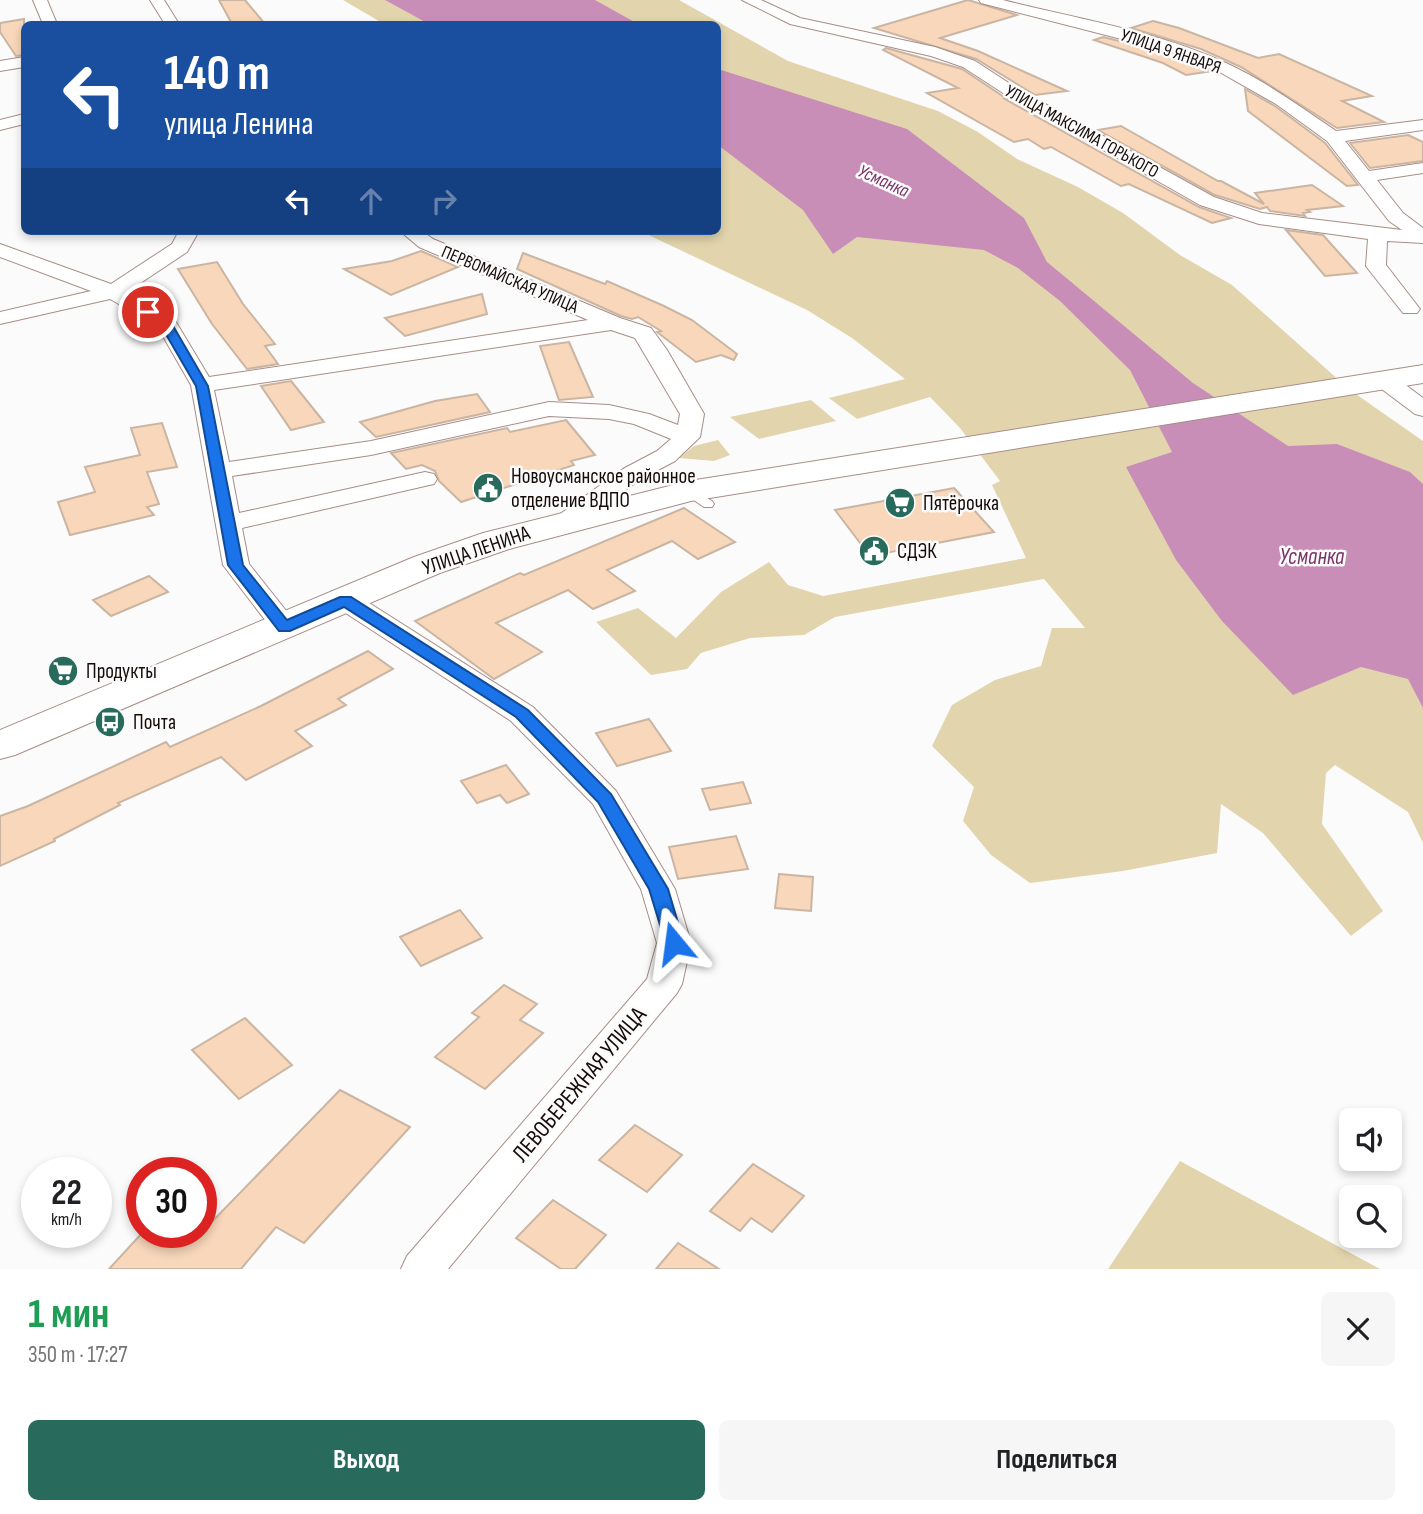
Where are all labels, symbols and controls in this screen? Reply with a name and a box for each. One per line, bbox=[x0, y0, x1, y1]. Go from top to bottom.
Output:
street label: УЛИЦА 9 ЯНВАРЯ bbox=[1118, 25, 1224, 78]
text: 140 m bbox=[164, 45, 270, 104]
icon: left bbox=[49, 49, 140, 140]
street label: УЛИЦА МАКСИМА ГОРЬКОГО bbox=[1001, 80, 1162, 182]
text: улица Ленина bbox=[164, 105, 314, 144]
water label: Усманка bbox=[854, 160, 913, 203]
icon: left bbox=[279, 182, 317, 220]
icon: ahead bbox=[352, 182, 390, 220]
icon: right bbox=[425, 182, 463, 220]
street label: ПЕРВОМАЙСКАЯ УЛИЦА bbox=[438, 241, 581, 318]
pin bbox=[118, 282, 178, 342]
icon: arrive bbox=[129, 293, 167, 331]
place label: Новоусманское районное отделение ВДПО bbox=[511, 464, 696, 513]
public building icon: Новоусманское районное отделение ВДПО bbox=[471, 471, 505, 505]
supermarket icon: Пятёрочка bbox=[883, 486, 917, 520]
place label: Пятёрочка bbox=[923, 491, 999, 516]
street label: УЛИЦА ЛЕНИНА bbox=[419, 520, 534, 581]
public building icon: СДЭК bbox=[857, 534, 891, 568]
place label: СДЭК bbox=[897, 539, 937, 564]
water label: Усманка bbox=[1280, 543, 1345, 571]
supermarket icon: Продукты bbox=[46, 654, 80, 688]
place label: Продукты bbox=[86, 659, 157, 684]
bus stop icon: Почта bbox=[93, 705, 127, 739]
place label: Почта bbox=[133, 710, 176, 735]
position arrow bbox=[637, 906, 711, 980]
street label: ЛЕВОБЕРЕЖНАЯ УЛИЦА bbox=[506, 1000, 653, 1168]
map controls bbox=[1339, 1108, 1402, 1248]
button: sound bbox=[1339, 1108, 1402, 1171]
speed limit sign: 30 bbox=[126, 1157, 217, 1248]
text: 22 bbox=[51, 1172, 82, 1215]
button: search bbox=[1339, 1185, 1402, 1248]
text: km/h bbox=[51, 1209, 82, 1230]
text: 1 мин bbox=[28, 1289, 109, 1340]
button: close bbox=[1321, 1292, 1395, 1366]
text: 350 m · 17:27 bbox=[28, 1341, 128, 1369]
button: Выход bbox=[28, 1420, 705, 1500]
button: Поделиться bbox=[719, 1420, 1395, 1500]

